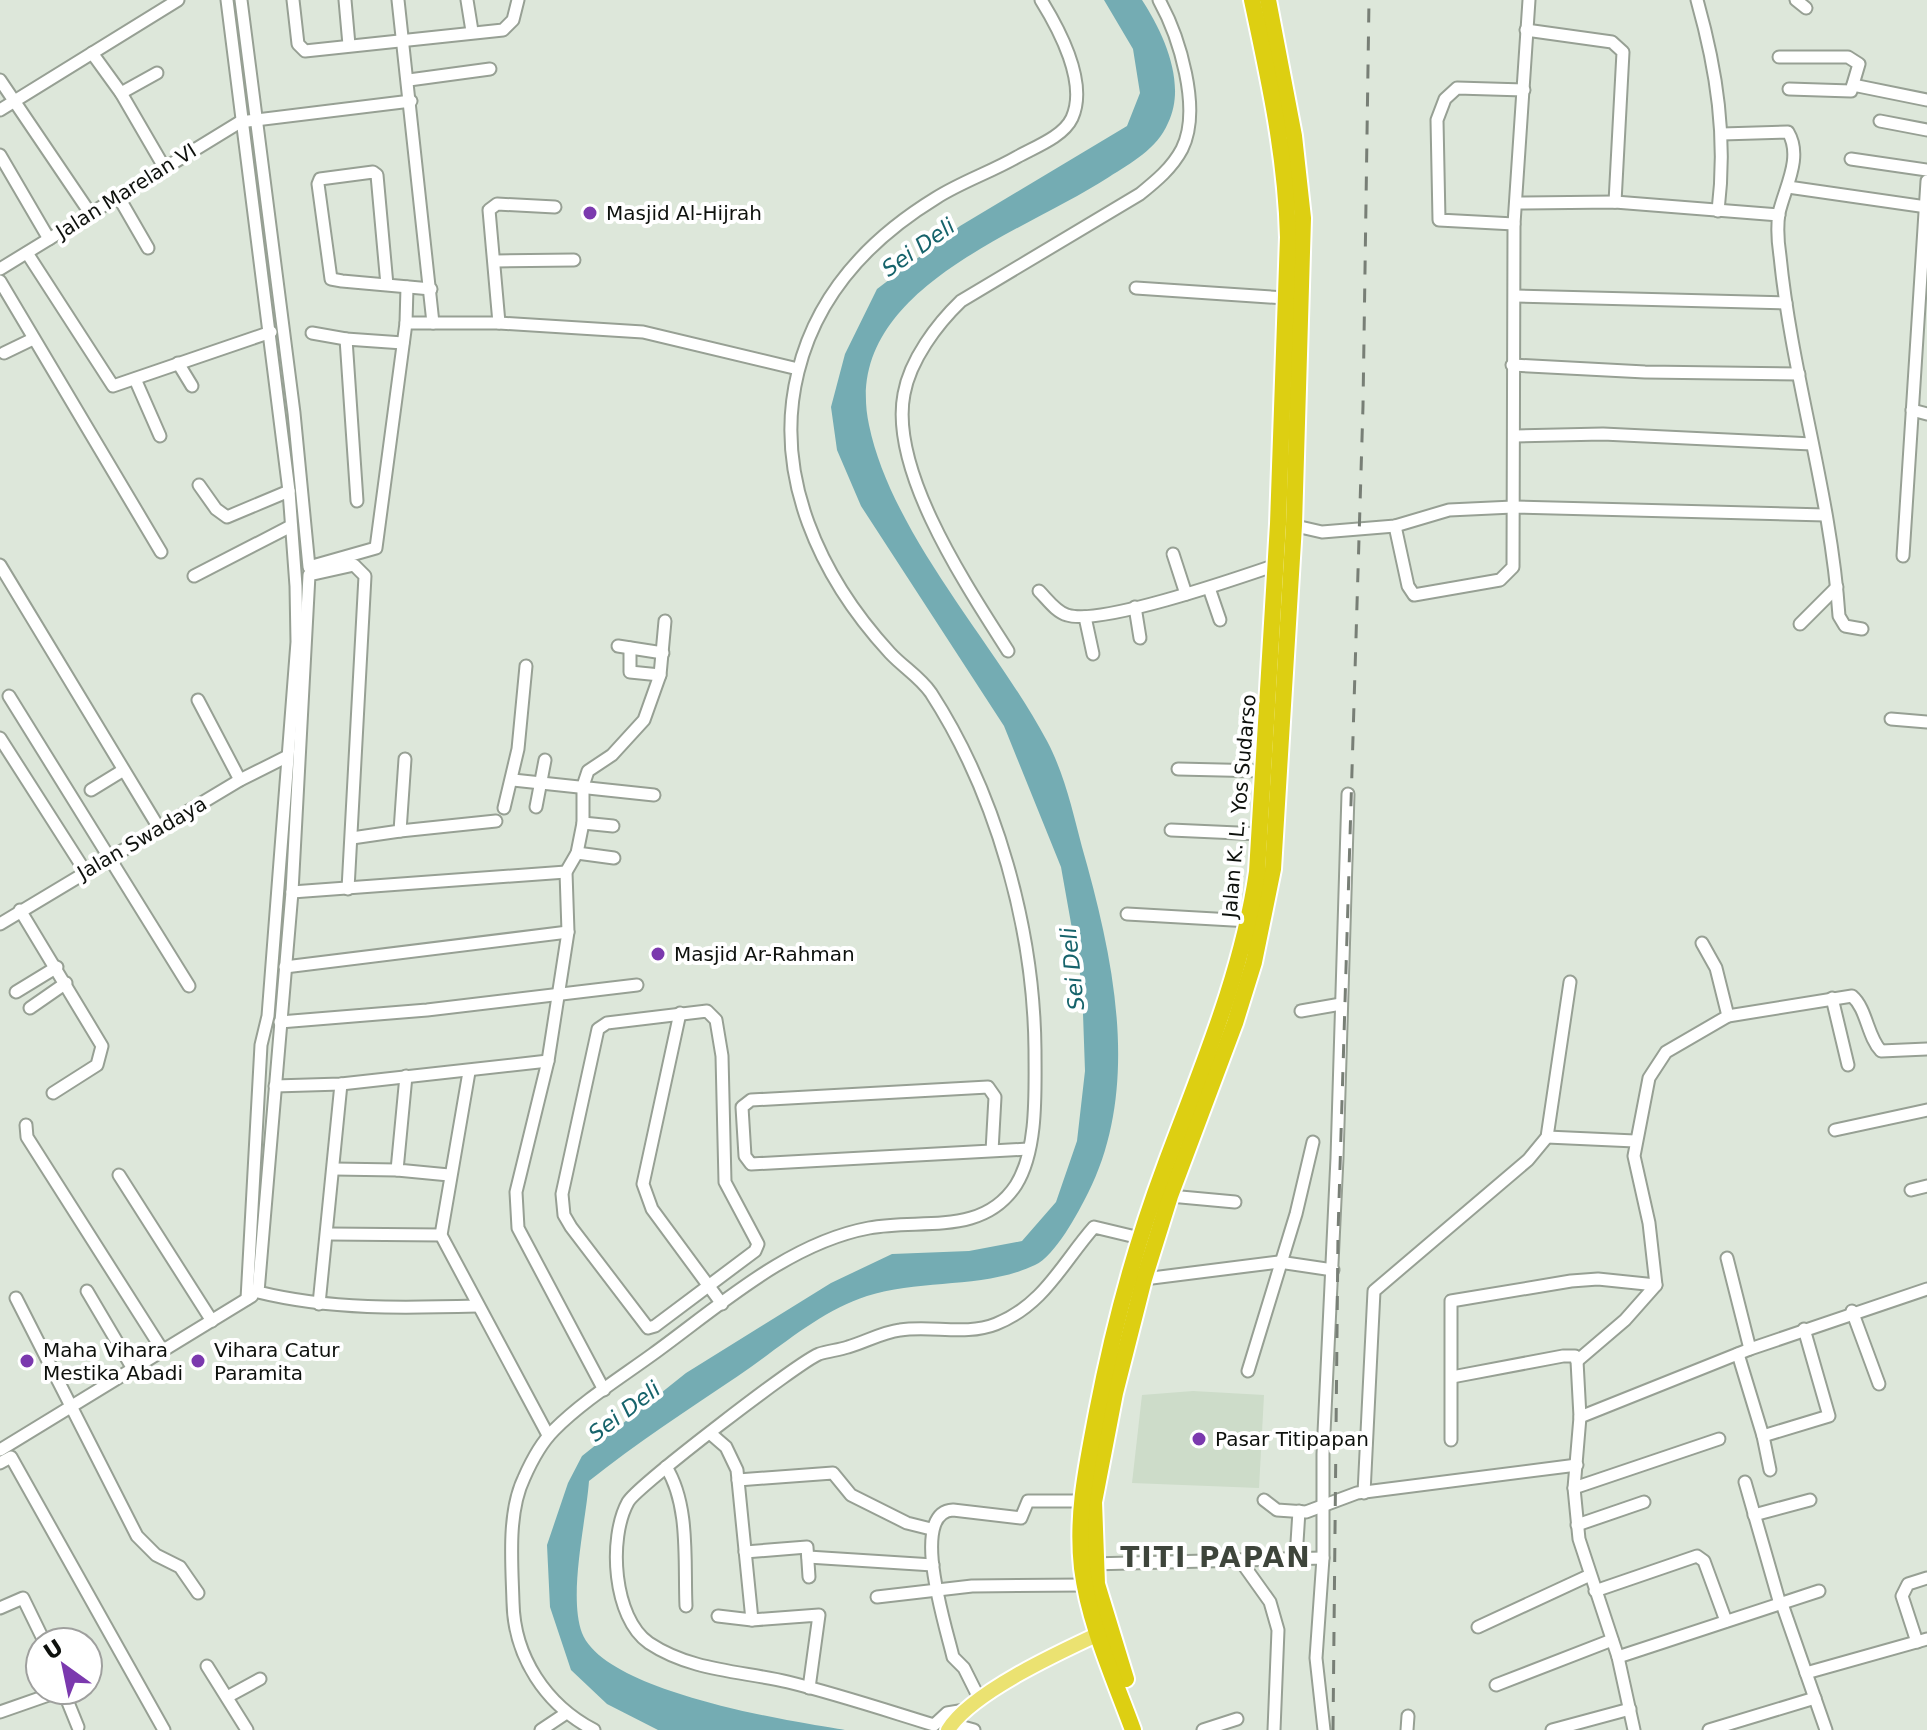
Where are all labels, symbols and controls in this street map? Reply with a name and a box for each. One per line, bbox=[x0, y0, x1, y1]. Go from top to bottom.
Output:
street label: Jalan Marelan VI bbox=[50, 138, 201, 245]
place label: Masjid Al-Hijrah bbox=[606, 201, 762, 225]
marker: Masjid Al-Hijrah bbox=[581, 204, 599, 222]
water label: Sei Deli bbox=[877, 213, 960, 282]
street label: Jalan K. L. Yos Sudarso bbox=[1217, 693, 1261, 921]
street label: Jalan Swadaya bbox=[71, 791, 211, 886]
water label: Sei Deli bbox=[1056, 926, 1089, 1012]
place label: Masjid Ar-Rahman bbox=[674, 942, 855, 966]
marker: Masjid Ar-Rahman bbox=[649, 945, 667, 963]
place label: Maha Vihara Mestika Abadi bbox=[43, 1338, 183, 1385]
place label: Vihara Catur Paramita bbox=[214, 1338, 340, 1385]
marker: Maha Vihara Mestika Abadi bbox=[18, 1352, 36, 1370]
marker: Vihara Catur Paramita bbox=[189, 1352, 207, 1370]
water label: Sei Deli bbox=[584, 1376, 665, 1446]
place label: Pasar Titipapan bbox=[1215, 1427, 1369, 1451]
marker: Pasar Titipapan bbox=[1190, 1430, 1208, 1448]
district label: TITI PAPAN bbox=[1120, 1541, 1312, 1574]
north arrow bbox=[24, 1626, 104, 1706]
text: U bbox=[39, 1634, 68, 1665]

